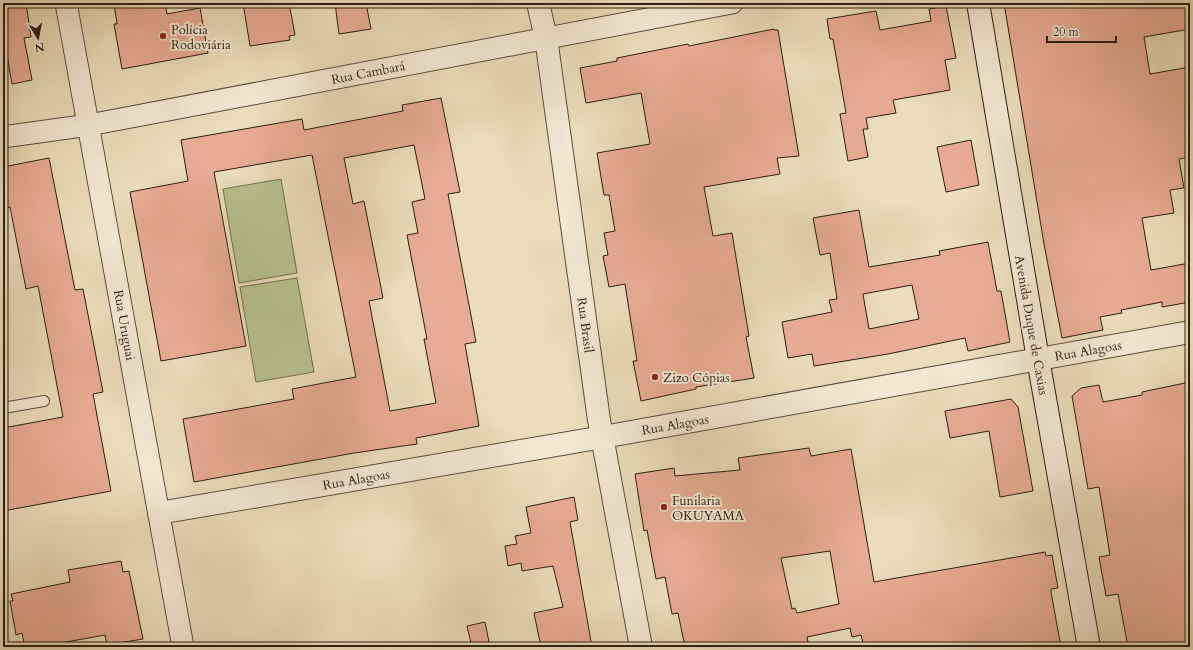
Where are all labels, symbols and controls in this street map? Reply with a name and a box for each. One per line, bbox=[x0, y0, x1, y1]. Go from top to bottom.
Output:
north arrow bbox=[18, 18, 58, 58]
scale bar bbox=[1047, 18, 1116, 44]
place label: Polícia Rodoviária bbox=[171, 21, 231, 54]
text: 20 m bbox=[1053, 24, 1080, 40]
marker: Polícia Rodoviária bbox=[158, 31, 168, 41]
text: N bbox=[33, 39, 46, 56]
street label: Rua Cambará bbox=[330, 57, 407, 89]
street label: Avenida Duque de Caxias bbox=[1010, 254, 1052, 397]
street label: Rua Uruguai bbox=[109, 288, 139, 362]
street label: Rua Brasil bbox=[572, 296, 598, 355]
street label: Rua Alagoas bbox=[1053, 336, 1123, 366]
place label: Zizo Cópias bbox=[663, 369, 730, 387]
marker: Zizo Cópias bbox=[650, 372, 660, 382]
street label: Rua Alagoas bbox=[640, 410, 710, 440]
street label: Rua Alagoas bbox=[321, 465, 391, 495]
place label: Funilaria OKUYAMA bbox=[672, 492, 745, 525]
marker: Funilaria OKUYAMA bbox=[659, 502, 669, 512]

